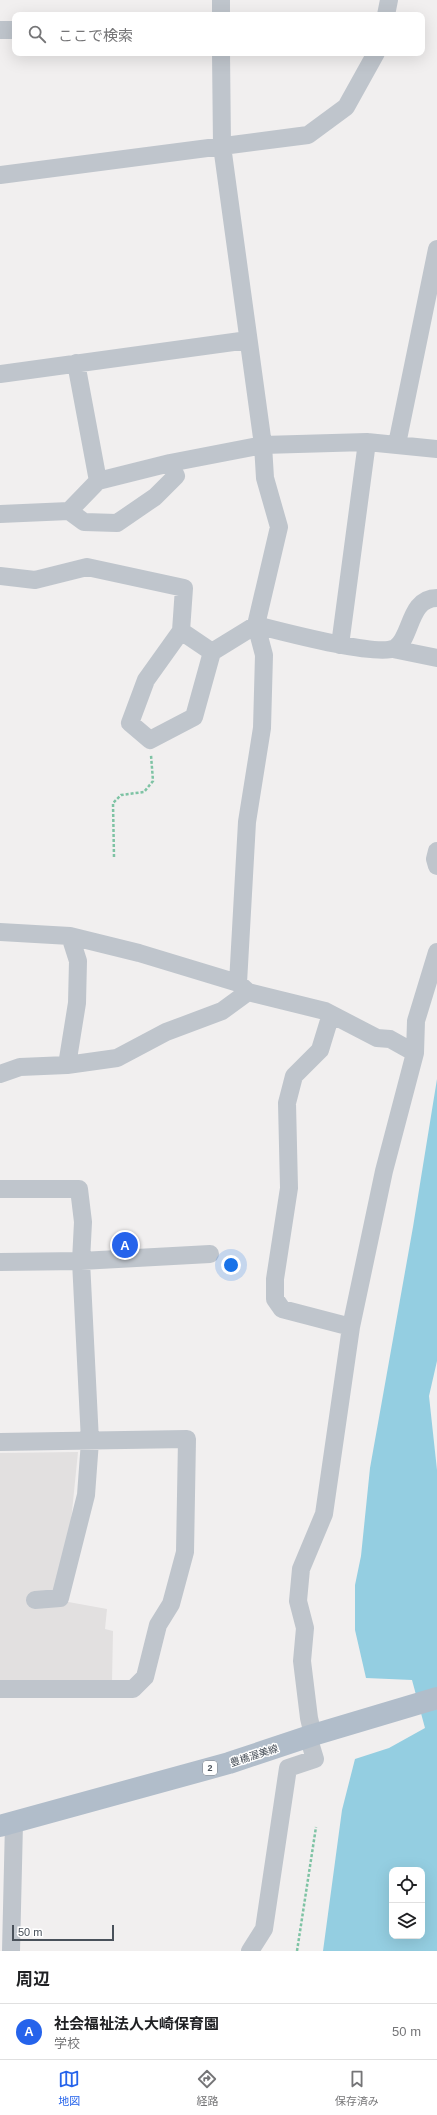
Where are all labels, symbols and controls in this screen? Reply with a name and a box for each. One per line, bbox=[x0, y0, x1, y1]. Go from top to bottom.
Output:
search box bbox=[12, 12, 425, 56]
icon: search bbox=[26, 23, 48, 45]
text: ここで検索 bbox=[58, 27, 133, 44]
pin: A bbox=[112, 1230, 138, 1260]
your location bbox=[221, 1255, 241, 1275]
street label: 豊橋渥美線 bbox=[229, 1743, 280, 1768]
road number: 2 bbox=[203, 1761, 217, 1775]
map controls bbox=[389, 1867, 425, 1939]
button: locate bbox=[389, 1867, 425, 1903]
button: layers bbox=[389, 1903, 425, 1939]
scale bar bbox=[12, 1923, 114, 1942]
text: 50 m bbox=[18, 1926, 42, 1938]
text: 周辺 bbox=[16, 1970, 50, 1989]
text: 社会福祉法人大崎保育園 bbox=[54, 2015, 219, 2032]
text: A bbox=[24, 2024, 34, 2039]
text: 50 m bbox=[392, 2024, 421, 2039]
text: 学校 bbox=[54, 2036, 80, 2051]
tab: 地図 bbox=[58, 2068, 80, 2108]
tab: 経路 bbox=[196, 2068, 218, 2108]
tab: 保存済み bbox=[335, 2068, 379, 2108]

